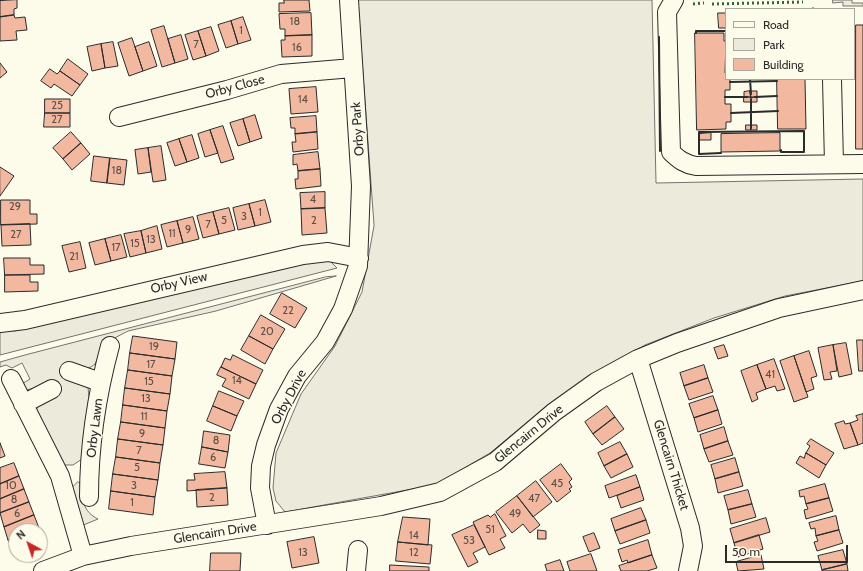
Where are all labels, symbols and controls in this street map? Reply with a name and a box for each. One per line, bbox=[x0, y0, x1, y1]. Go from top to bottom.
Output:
legend bbox=[725, 8, 855, 80]
house number: 18 bbox=[290, 15, 300, 29]
text: Road bbox=[763, 17, 789, 32]
house number: 1 bbox=[239, 24, 243, 38]
text: Park bbox=[763, 37, 785, 52]
house number: 7 bbox=[193, 38, 199, 52]
house number: 16 bbox=[292, 41, 302, 55]
text: Building bbox=[763, 57, 804, 72]
street label: Orby Close bbox=[204, 72, 266, 102]
house number: 14 bbox=[298, 93, 308, 107]
house number: 25 bbox=[51, 99, 63, 113]
street label: Orby Park bbox=[348, 102, 368, 156]
house number: 27 bbox=[51, 113, 63, 127]
house number: 18 bbox=[112, 164, 122, 178]
house number: 4 bbox=[310, 193, 316, 207]
house number: 29 bbox=[9, 200, 21, 214]
house number: 1 bbox=[258, 206, 262, 220]
house number: 3 bbox=[241, 210, 247, 224]
house number: 5 bbox=[221, 214, 227, 228]
house number: 2 bbox=[311, 214, 317, 228]
house number: 7 bbox=[205, 218, 211, 232]
house number: 9 bbox=[185, 223, 191, 237]
house number: 11 bbox=[168, 227, 176, 241]
house number: 27 bbox=[10, 228, 22, 242]
house number: 13 bbox=[146, 233, 156, 247]
house number: 15 bbox=[130, 237, 140, 251]
house number: 17 bbox=[111, 241, 121, 255]
house number: 21 bbox=[69, 250, 79, 264]
street label: Orby View bbox=[149, 269, 209, 297]
house number: 22 bbox=[282, 304, 294, 318]
house number: 20 bbox=[260, 325, 274, 339]
house number: 19 bbox=[149, 340, 159, 354]
house number: 17 bbox=[146, 358, 156, 372]
street label: Orby Drive bbox=[268, 367, 310, 427]
house number: 41 bbox=[765, 368, 775, 382]
house number: 14 bbox=[232, 374, 242, 388]
house number: 15 bbox=[144, 375, 154, 389]
house number: 13 bbox=[141, 392, 151, 406]
street label: Orby Lawn bbox=[84, 397, 106, 459]
street label: Glencairn Drive bbox=[491, 402, 567, 466]
house number: 11 bbox=[140, 410, 148, 424]
street label: Glencairn Thicket bbox=[650, 418, 692, 512]
house number: 9 bbox=[139, 427, 145, 441]
house number: 8 bbox=[213, 434, 219, 448]
house number: 7 bbox=[136, 444, 142, 458]
house number: 6 bbox=[210, 451, 216, 465]
house number: 5 bbox=[134, 461, 140, 475]
house number: 45 bbox=[551, 477, 563, 491]
house number: 10 bbox=[5, 479, 17, 493]
house number: 3 bbox=[131, 479, 137, 493]
house number: 2 bbox=[209, 491, 215, 505]
house number: 47 bbox=[528, 492, 540, 506]
house number: 8 bbox=[11, 493, 17, 507]
house number: 1 bbox=[130, 496, 134, 510]
house number: 6 bbox=[14, 507, 20, 521]
house number: 49 bbox=[509, 507, 521, 521]
street label: Glencairn Drive bbox=[172, 519, 258, 547]
north arrow bbox=[8, 523, 48, 563]
house number: 51 bbox=[485, 523, 495, 537]
text: N bbox=[13, 527, 28, 542]
house number: 14 bbox=[409, 529, 419, 543]
house number: 53 bbox=[463, 534, 475, 548]
scale bar bbox=[727, 537, 850, 563]
text: 50 m bbox=[732, 544, 760, 559]
house number: 13 bbox=[298, 546, 308, 560]
house number: 12 bbox=[409, 546, 419, 560]

